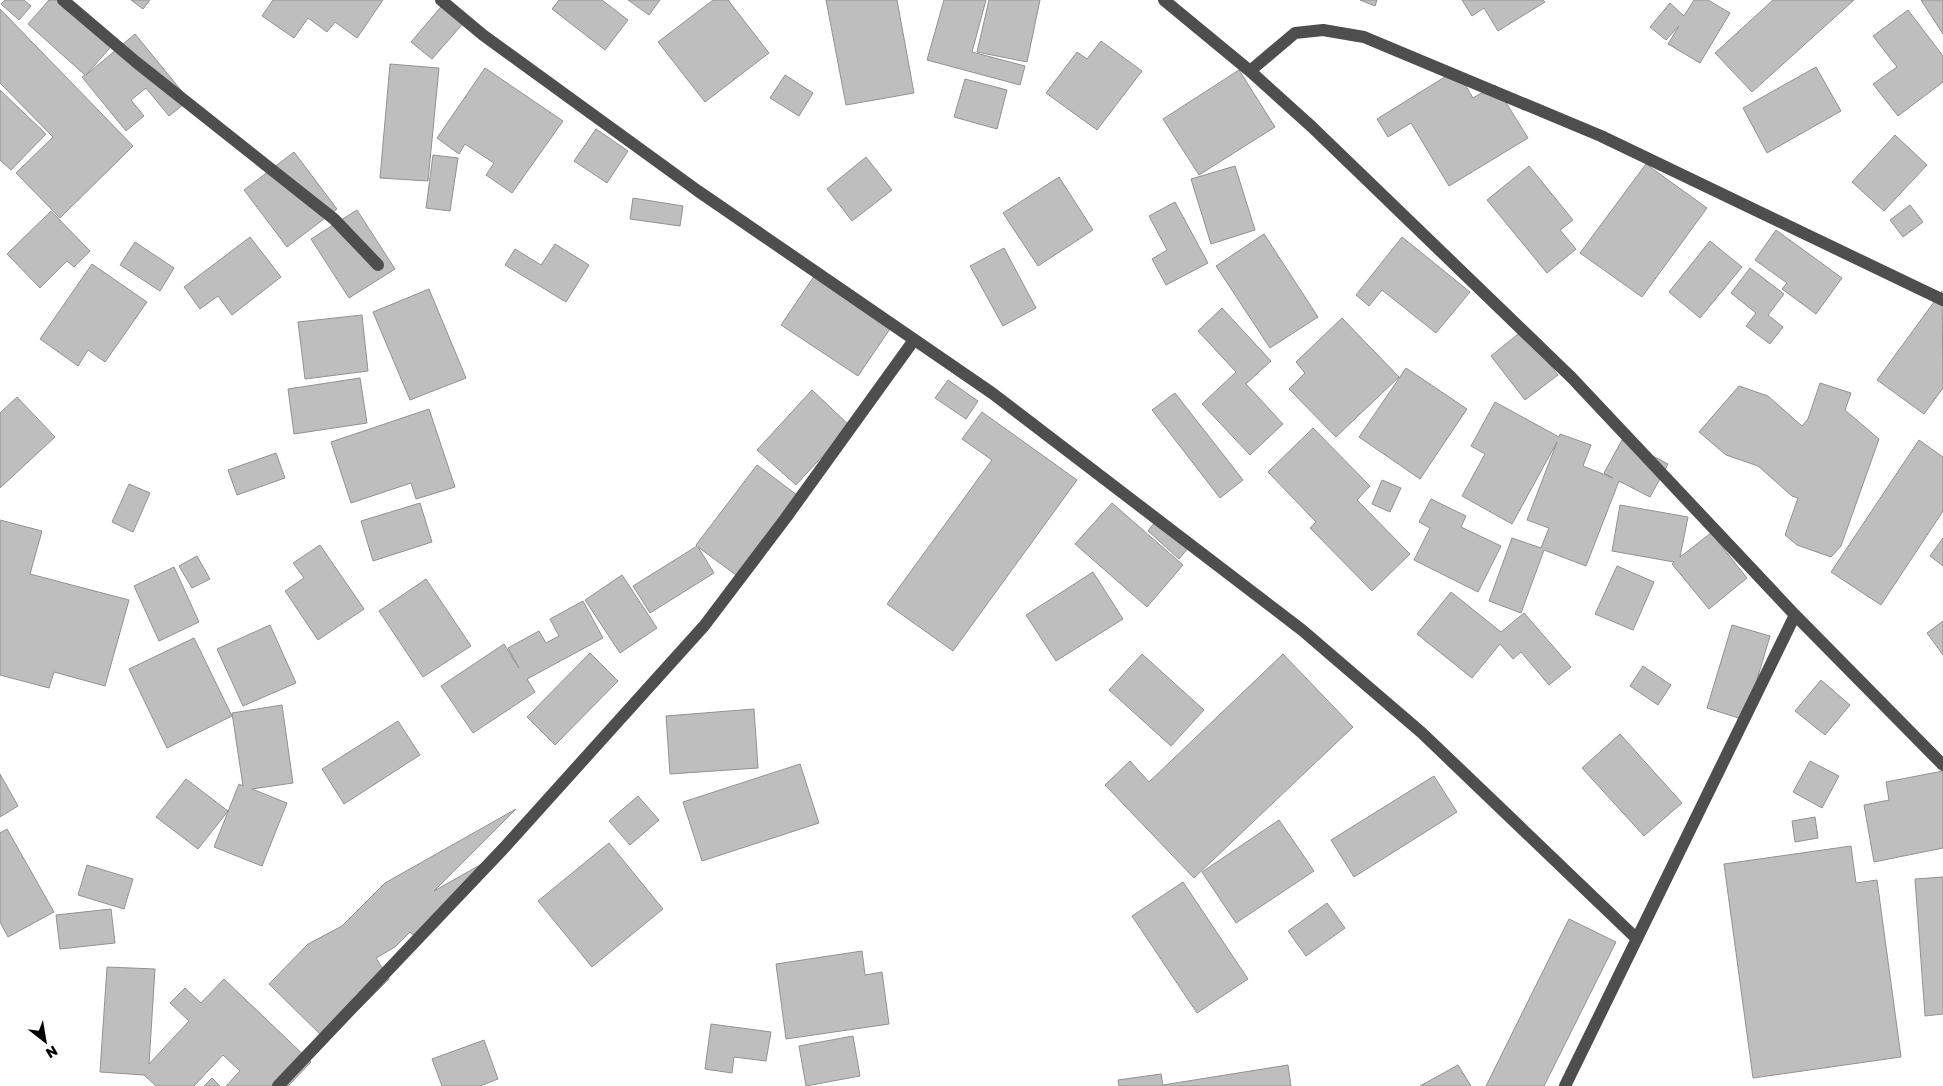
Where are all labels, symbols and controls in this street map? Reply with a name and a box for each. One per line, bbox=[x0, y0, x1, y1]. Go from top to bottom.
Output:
north arrow bbox=[20, 1016, 70, 1066]
text: N bbox=[43, 1043, 61, 1063]

